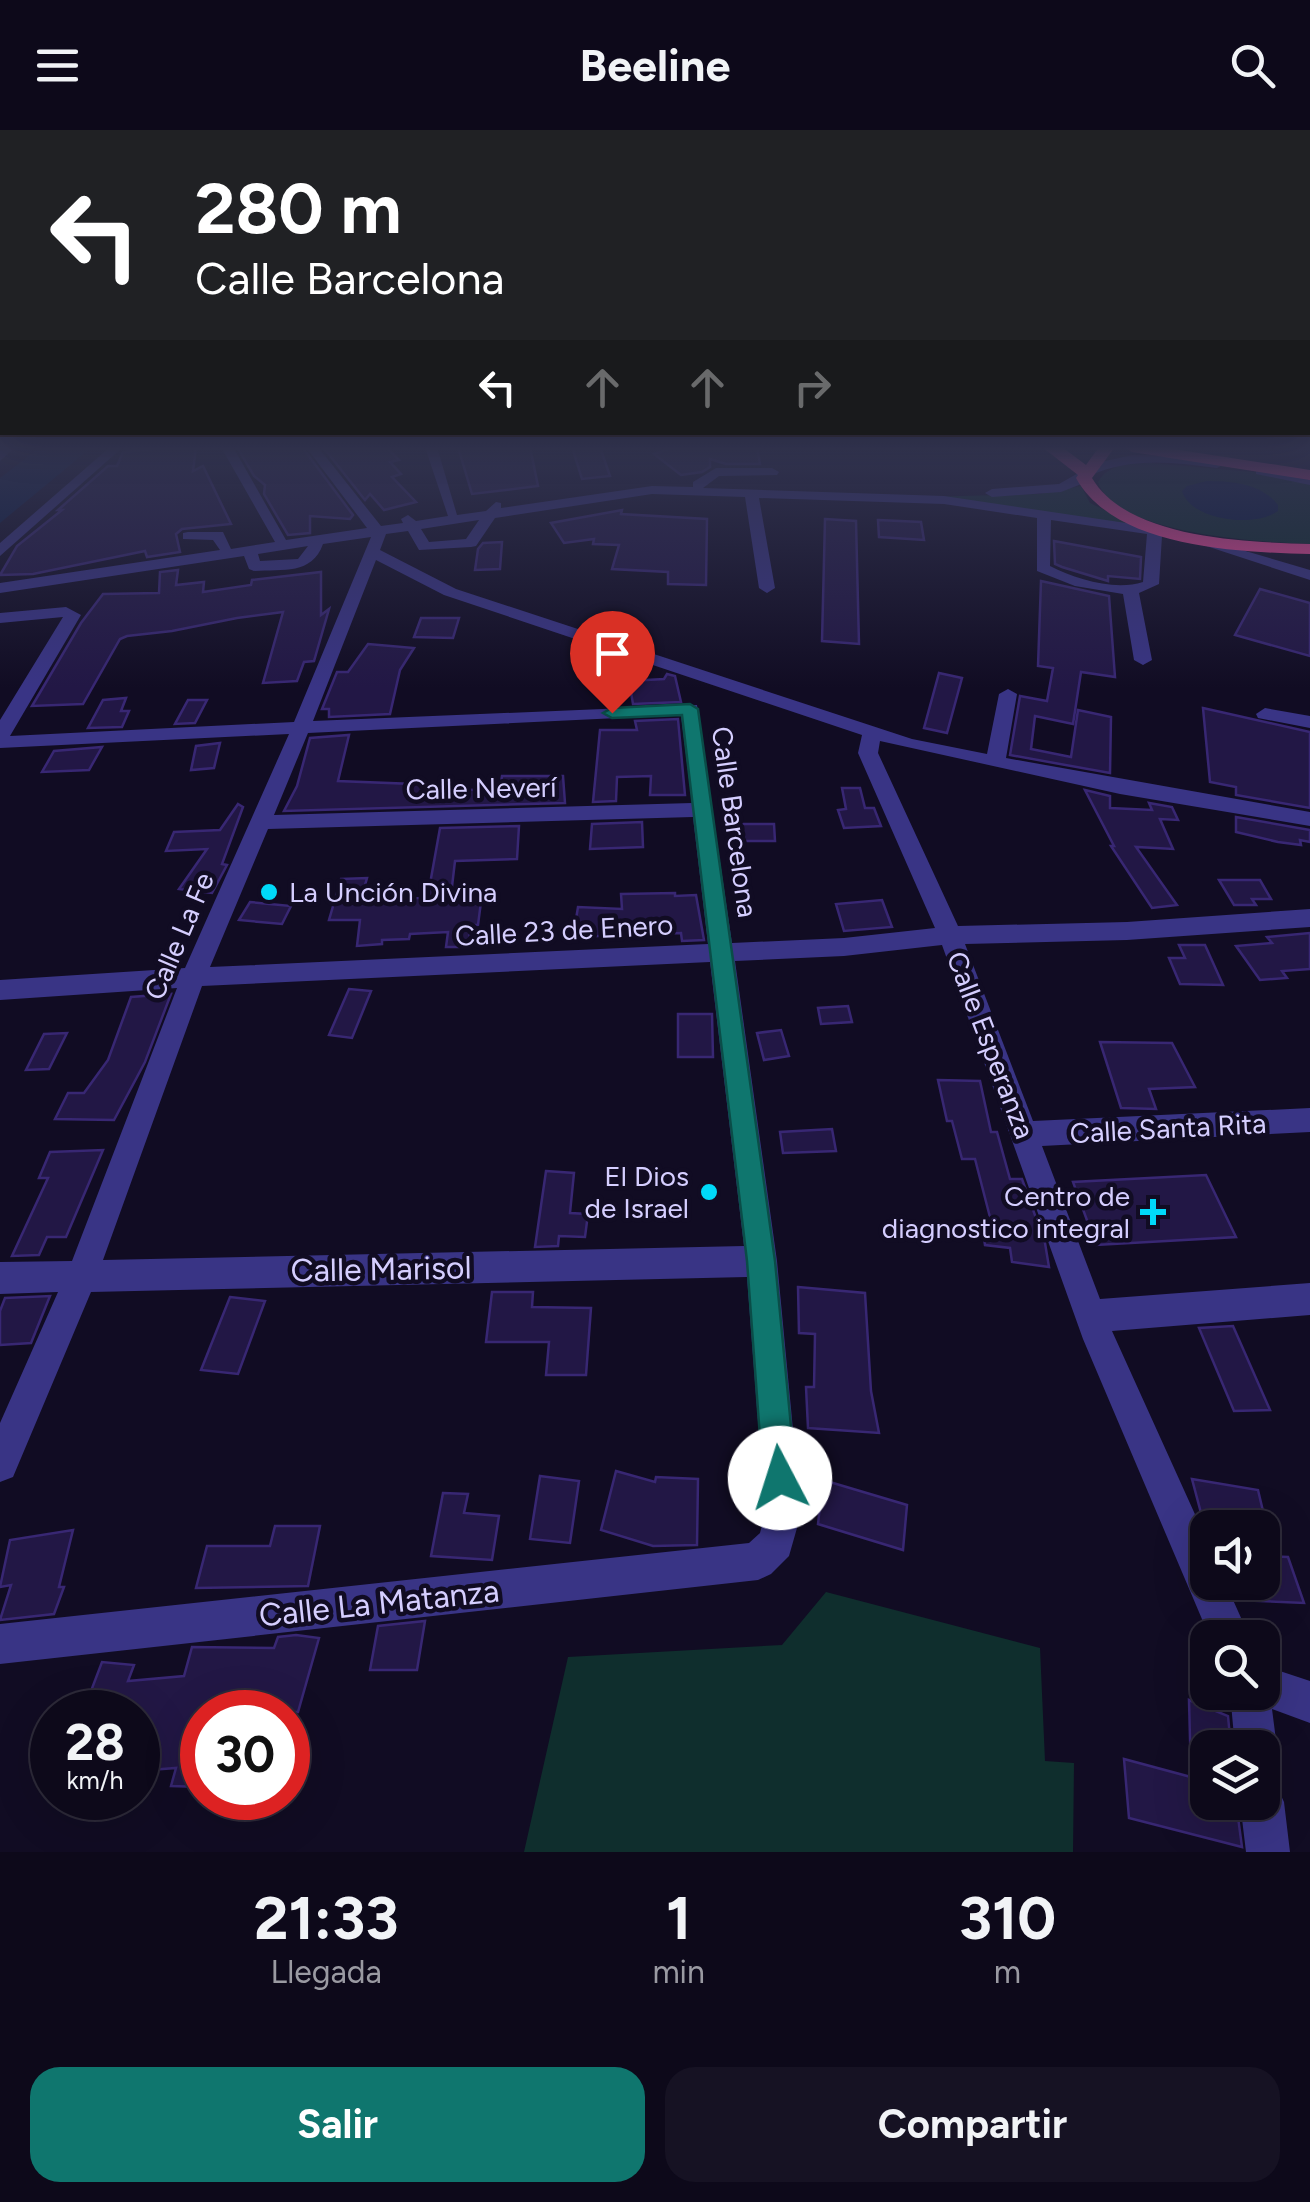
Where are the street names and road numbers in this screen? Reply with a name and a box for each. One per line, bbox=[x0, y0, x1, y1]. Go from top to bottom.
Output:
street label: Calle Barcelona bbox=[705, 724, 765, 920]
street label: Calle Neverí bbox=[405, 770, 558, 806]
street label: Calle La Fe bbox=[137, 867, 221, 1005]
street label: Calle 23 de Enero bbox=[454, 907, 674, 953]
street label: Calle Esperanza bbox=[940, 947, 1042, 1143]
street label: Calle Santa Rita bbox=[1069, 1106, 1267, 1150]
street label: Calle Marisol bbox=[290, 1248, 472, 1290]
street label: Calle La Matanza bbox=[257, 1571, 501, 1635]

